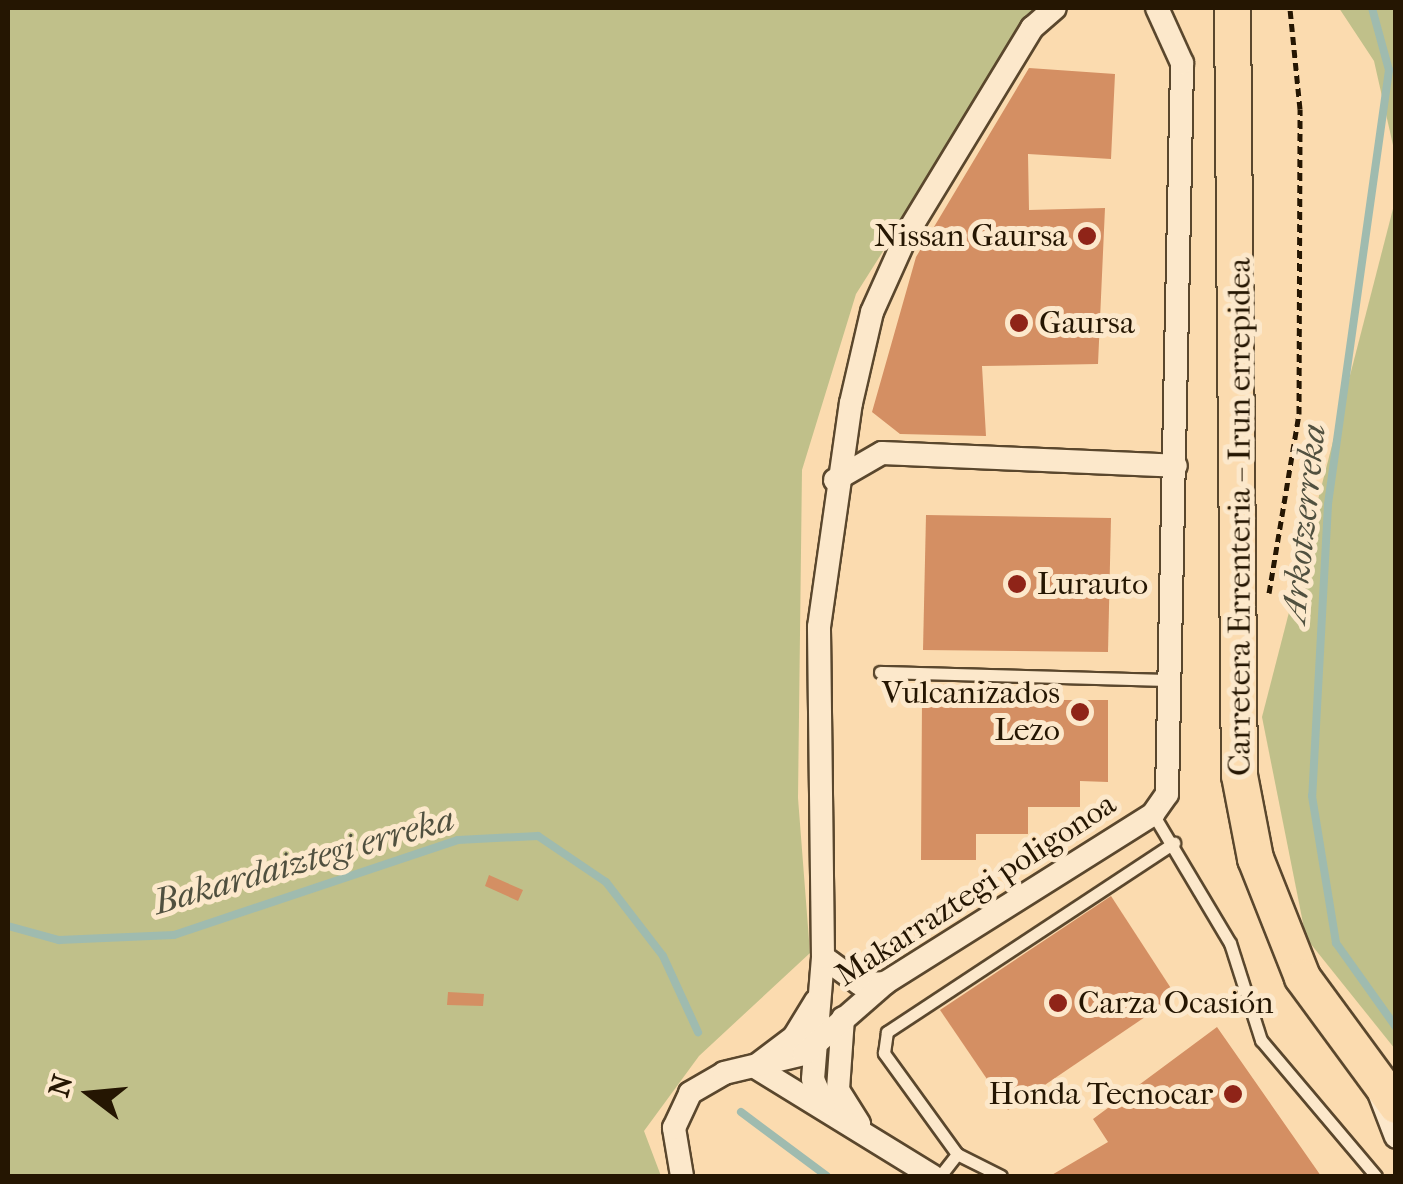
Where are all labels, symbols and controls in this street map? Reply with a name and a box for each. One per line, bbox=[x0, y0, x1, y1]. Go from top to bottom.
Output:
place label: Nissan Gaursa bbox=[874, 217, 1067, 255]
marker: Nissan Gaursa bbox=[1076, 225, 1098, 247]
street label: Carretera Errenteria – Irun errepidea bbox=[1221, 258, 1259, 776]
place label: Gaursa bbox=[1039, 304, 1135, 342]
marker: Gaursa bbox=[1008, 312, 1030, 334]
water label: Arkotzerreka bbox=[1273, 422, 1335, 624]
place label: Lurauto bbox=[1037, 565, 1148, 603]
marker: Lurauto bbox=[1006, 573, 1028, 595]
place label: Vulcanizados Lezo bbox=[882, 675, 1060, 750]
marker: Vulcanizados Lezo bbox=[1069, 701, 1091, 723]
street label: Makarraztegi poligonoa bbox=[829, 785, 1123, 995]
water label: Bakardaiztegi erreka bbox=[149, 798, 459, 924]
place label: Carza Ocasión bbox=[1078, 984, 1274, 1022]
marker: Carza Ocasión bbox=[1047, 992, 1069, 1014]
north arrow bbox=[40, 1044, 140, 1144]
text: N bbox=[42, 1071, 79, 1100]
place label: Honda Tecnocar bbox=[989, 1075, 1213, 1113]
marker: Honda Tecnocar bbox=[1222, 1083, 1244, 1105]

